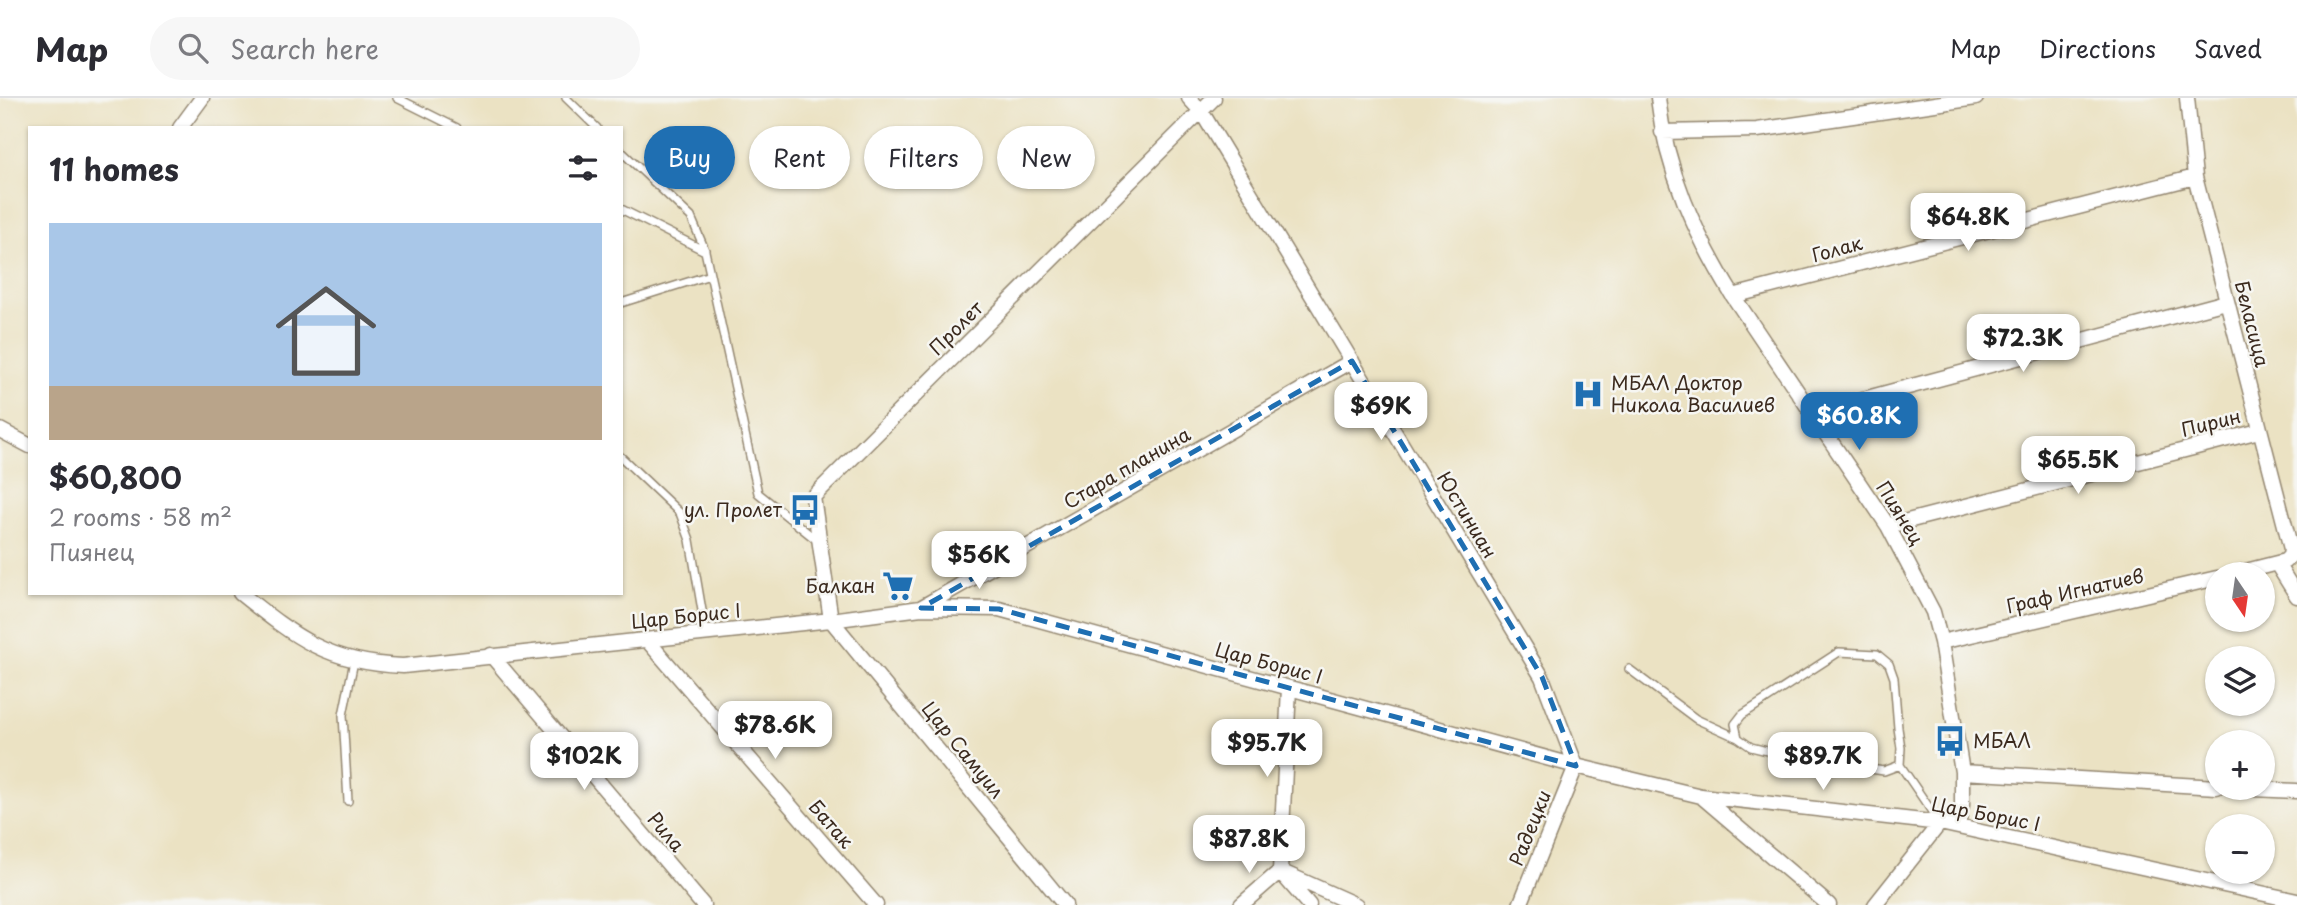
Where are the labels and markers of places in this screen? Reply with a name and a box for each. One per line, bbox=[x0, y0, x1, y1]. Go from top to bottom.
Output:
pin: $64.8K bbox=[1911, 194, 2025, 253]
pin: $72.3K bbox=[1966, 314, 2080, 374]
place label: МБАЛ Доктор Никола Василиев bbox=[1611, 368, 1775, 418]
hospital icon: МБАЛ Доктор Никола Василиев bbox=[1571, 377, 1605, 411]
pin: $69K bbox=[1340, 382, 1422, 442]
pin: $60.8K bbox=[1802, 392, 1916, 452]
pin: $65.5K bbox=[2021, 436, 2135, 496]
bus stop icon: ул. Пролет bbox=[788, 493, 822, 527]
place label: ул. Пролет bbox=[684, 495, 783, 523]
pin: $56K bbox=[938, 532, 1020, 591]
supermarket icon: Балкан bbox=[881, 569, 915, 603]
place label: Балкан bbox=[806, 571, 875, 599]
pin: $78.6K bbox=[718, 702, 832, 761]
pin: $95.7K bbox=[1210, 720, 1324, 779]
bus stop icon: МБАЛ bbox=[1933, 724, 1967, 758]
place label: МБАЛ bbox=[1973, 726, 2031, 754]
pin: $102K bbox=[535, 732, 633, 792]
pin: $89.7K bbox=[1766, 732, 1880, 792]
pin: $87.8K bbox=[1192, 816, 1306, 875]

